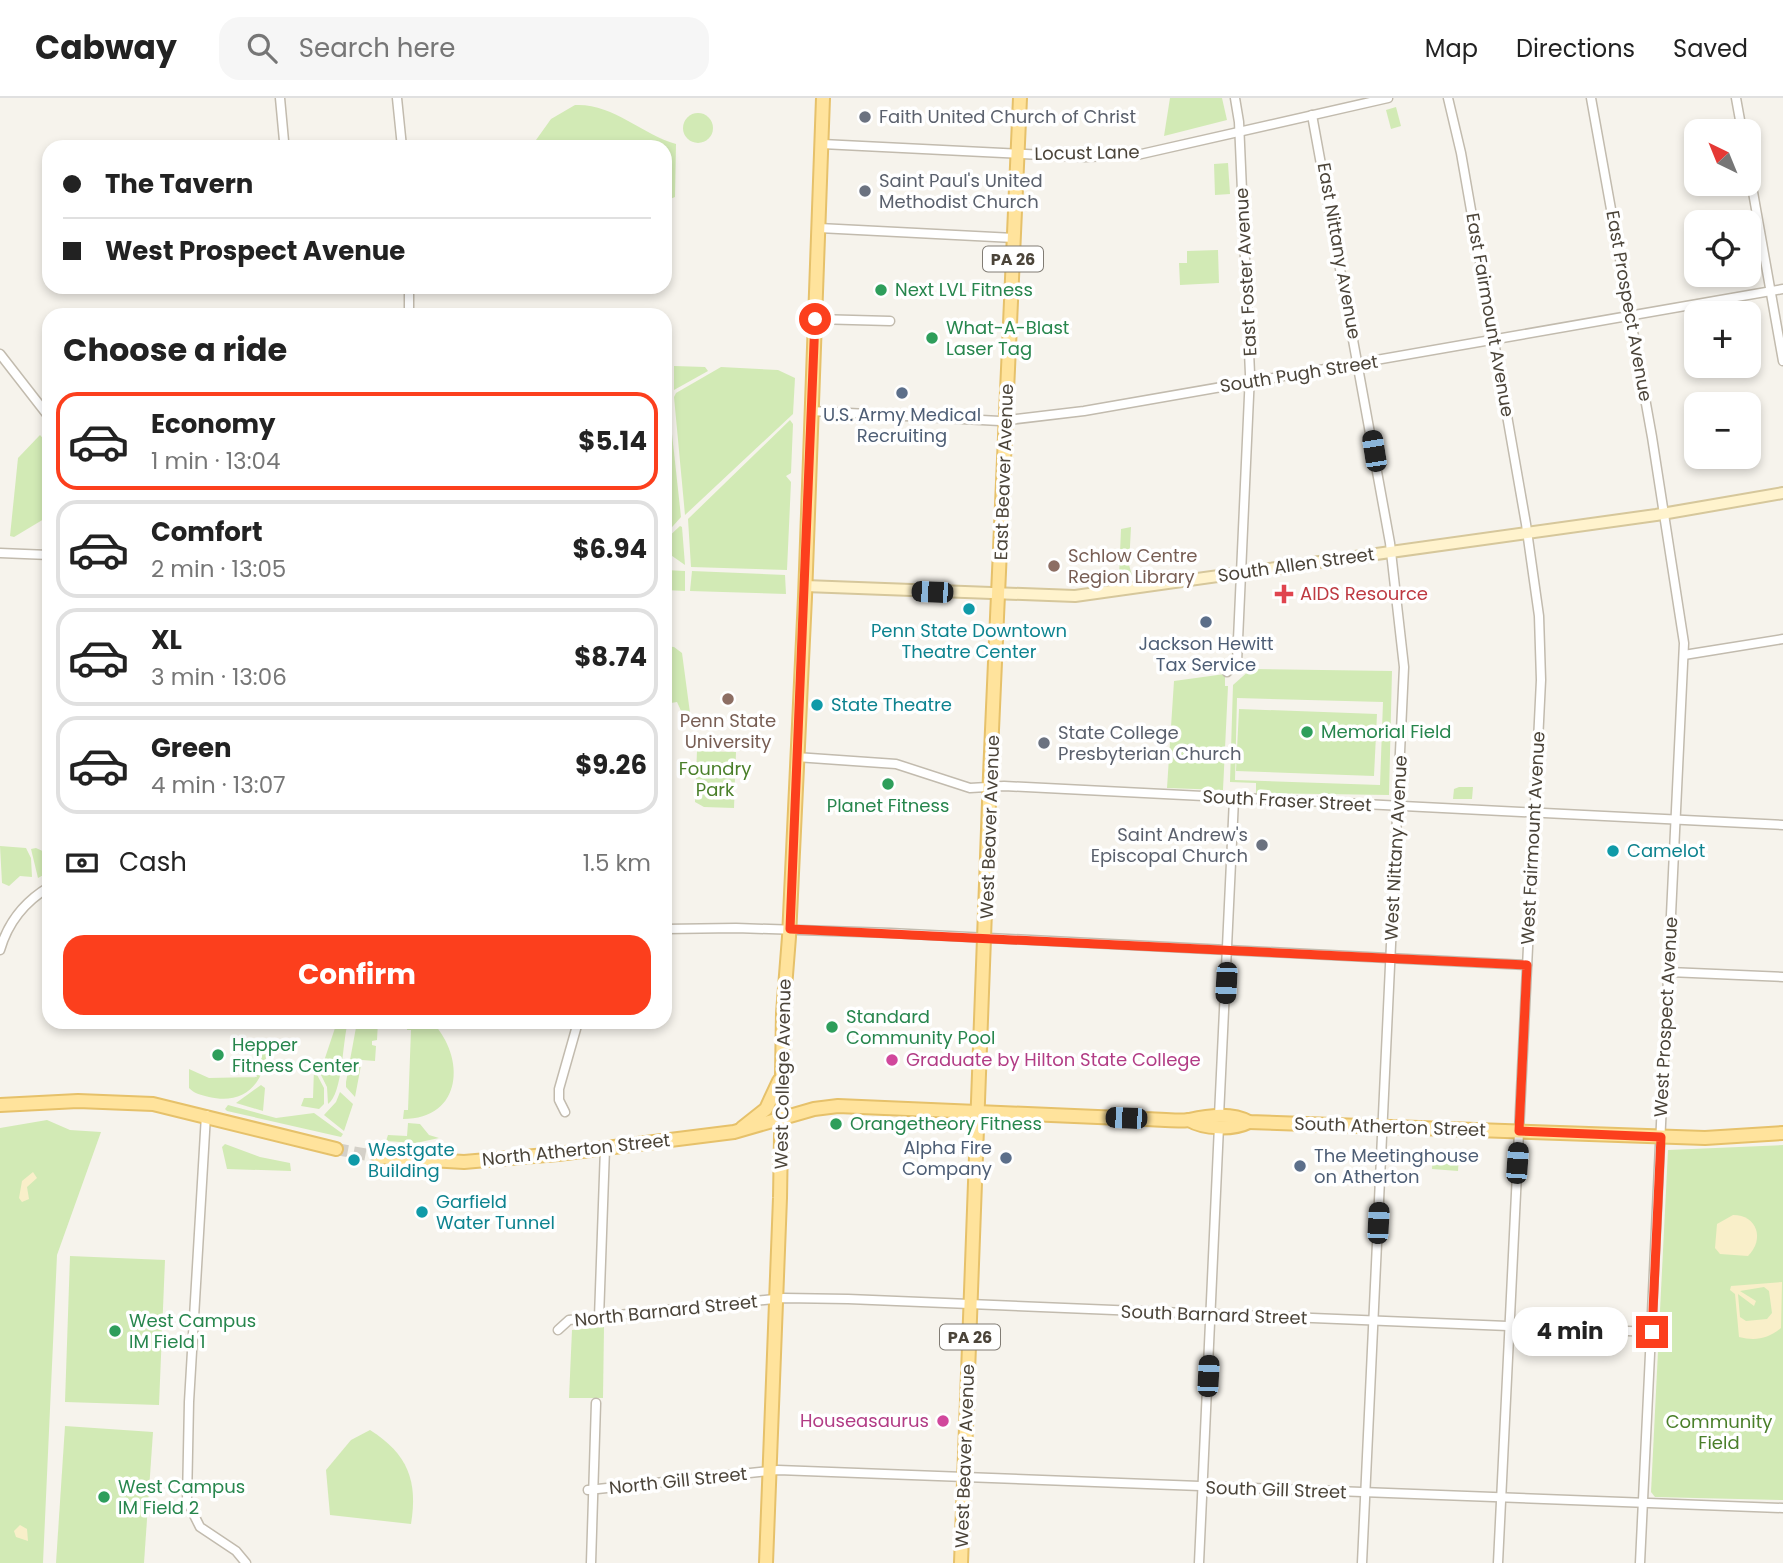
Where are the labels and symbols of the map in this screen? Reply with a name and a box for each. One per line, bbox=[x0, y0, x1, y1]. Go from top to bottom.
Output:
place label: Faith United Church of Christ bbox=[879, 104, 1136, 129]
marker: Faith United Church of Christ bbox=[857, 109, 873, 125]
north arrow bbox=[1684, 119, 1760, 196]
street label: Locust Lane bbox=[1034, 139, 1140, 166]
street label: East Nittany Avenue bbox=[1312, 161, 1367, 341]
place label: Saint Paul's United Methodist Church bbox=[879, 168, 1043, 214]
marker: Saint Paul's United Methodist Church bbox=[857, 183, 873, 199]
street label: East Foster Avenue bbox=[1229, 187, 1262, 357]
street label: East Prospect Avenue bbox=[1600, 209, 1659, 403]
street label: East Fairmount Avenue bbox=[1460, 211, 1521, 419]
road number: PA 26 bbox=[983, 246, 1043, 272]
place label: Next LVL Fitness bbox=[895, 277, 1033, 302]
marker: Next LVL Fitness bbox=[873, 282, 889, 298]
route start bbox=[799, 303, 831, 335]
place label: What-A-Blast Laser Tag bbox=[946, 315, 1069, 361]
marker: What-A-Blast Laser Tag bbox=[924, 330, 940, 346]
street label: South Pugh Street bbox=[1218, 349, 1380, 398]
street label: East Beaver Avenue bbox=[988, 383, 1019, 561]
marker: U.S. Army Medical Recruiting bbox=[894, 385, 910, 401]
place label: U.S. Army Medical Recruiting bbox=[823, 402, 981, 448]
car bbox=[1361, 429, 1388, 473]
street label: South Allen Street bbox=[1216, 541, 1376, 588]
place label: Schlow Centre Region Library bbox=[1068, 543, 1198, 589]
marker: Schlow Centre Region Library bbox=[1046, 558, 1062, 574]
car bbox=[911, 581, 954, 603]
place label: AIDS Resource bbox=[1300, 581, 1428, 606]
marker: AIDS Resource bbox=[1274, 584, 1294, 604]
marker: Penn State Downtown Theatre Center bbox=[961, 601, 977, 617]
marker: Jackson Hewitt Tax Service bbox=[1198, 614, 1214, 630]
place label: Penn State Downtown Theatre Center bbox=[871, 618, 1067, 664]
place label: Jackson Hewitt Tax Service bbox=[1138, 631, 1274, 677]
marker: Penn State University bbox=[720, 691, 736, 707]
place label: State Theatre bbox=[831, 692, 952, 717]
marker: State Theatre bbox=[809, 697, 825, 713]
place label: Penn State University bbox=[680, 708, 776, 754]
place label: Memorial Field bbox=[1321, 719, 1452, 744]
place label: State College Presbyterian Church bbox=[1058, 720, 1241, 766]
marker: Memorial Field bbox=[1299, 724, 1315, 740]
street label: West Fairmount Avenue bbox=[1514, 731, 1551, 945]
street label: West Beaver Avenue bbox=[974, 734, 1005, 919]
marker: State College Presbyterian Church bbox=[1036, 735, 1052, 751]
street label: West Nittany Avenue bbox=[1378, 755, 1413, 941]
park label: Foundry Park bbox=[679, 756, 751, 802]
marker: Planet Fitness bbox=[880, 776, 896, 792]
street label: South Fraser Street bbox=[1202, 784, 1372, 817]
place label: Planet Fitness bbox=[827, 793, 949, 818]
place label: Saint Andrew's Episcopal Church bbox=[1091, 822, 1248, 868]
marker: Saint Andrew's Episcopal Church bbox=[1254, 837, 1270, 853]
place label: Camelot bbox=[1627, 838, 1705, 863]
marker: Camelot bbox=[1605, 843, 1621, 859]
street label: West Prospect Avenue bbox=[1648, 916, 1683, 1118]
car bbox=[1215, 961, 1238, 1005]
street label: West College Avenue bbox=[768, 978, 797, 1170]
place label: Standard Community Pool bbox=[846, 1004, 995, 1050]
marker: Standard Community Pool bbox=[824, 1019, 840, 1035]
place label: Hepper Fitness Center bbox=[232, 1032, 360, 1078]
marker: Hepper Fitness Center bbox=[210, 1047, 226, 1063]
place label: Graduate by Hilton State College bbox=[906, 1047, 1201, 1072]
marker: Graduate by Hilton State College bbox=[884, 1052, 900, 1068]
car bbox=[1105, 1107, 1148, 1129]
place label: Orangetheory Fitness bbox=[850, 1111, 1042, 1136]
street label: South Atherton Street bbox=[1294, 1111, 1486, 1142]
marker: Orangetheory Fitness bbox=[828, 1116, 844, 1132]
street label: North Atherton Street bbox=[481, 1127, 671, 1172]
place label: Alpha Fire Company bbox=[902, 1135, 992, 1181]
place label: Westgate Building bbox=[368, 1137, 455, 1183]
car bbox=[1506, 1141, 1529, 1185]
place label: The Meetinghouse on Atherton bbox=[1314, 1143, 1479, 1189]
marker: Alpha Fire Company bbox=[998, 1150, 1014, 1166]
marker: Westgate Building bbox=[346, 1152, 362, 1168]
marker: The Meetinghouse on Atherton bbox=[1292, 1158, 1308, 1174]
place label: Garfield Water Tunnel bbox=[436, 1189, 555, 1235]
car bbox=[1367, 1201, 1390, 1245]
marker: Garfield Water Tunnel bbox=[414, 1204, 430, 1220]
street label: North Barnard Street bbox=[573, 1288, 759, 1333]
street label: South Barnard Street bbox=[1120, 1299, 1308, 1330]
place label: West Campus IM Field 1 bbox=[129, 1308, 256, 1354]
callout: 4 min bbox=[1512, 1308, 1628, 1356]
route end bbox=[1636, 1316, 1668, 1348]
marker: West Campus IM Field 1 bbox=[107, 1323, 123, 1339]
road number: PA 26 bbox=[940, 1324, 1000, 1350]
car bbox=[1197, 1354, 1220, 1398]
street label: West Beaver Avenue bbox=[949, 1363, 980, 1548]
place label: Houseasaurus bbox=[800, 1408, 929, 1433]
park label: Community Field bbox=[1666, 1409, 1772, 1455]
marker: Houseasaurus bbox=[935, 1413, 951, 1429]
street label: North Gill Street bbox=[608, 1461, 748, 1500]
place label: West Campus IM Field 2 bbox=[118, 1474, 245, 1520]
street label: South Gill Street bbox=[1205, 1475, 1347, 1504]
marker: West Campus IM Field 2 bbox=[96, 1489, 112, 1505]

